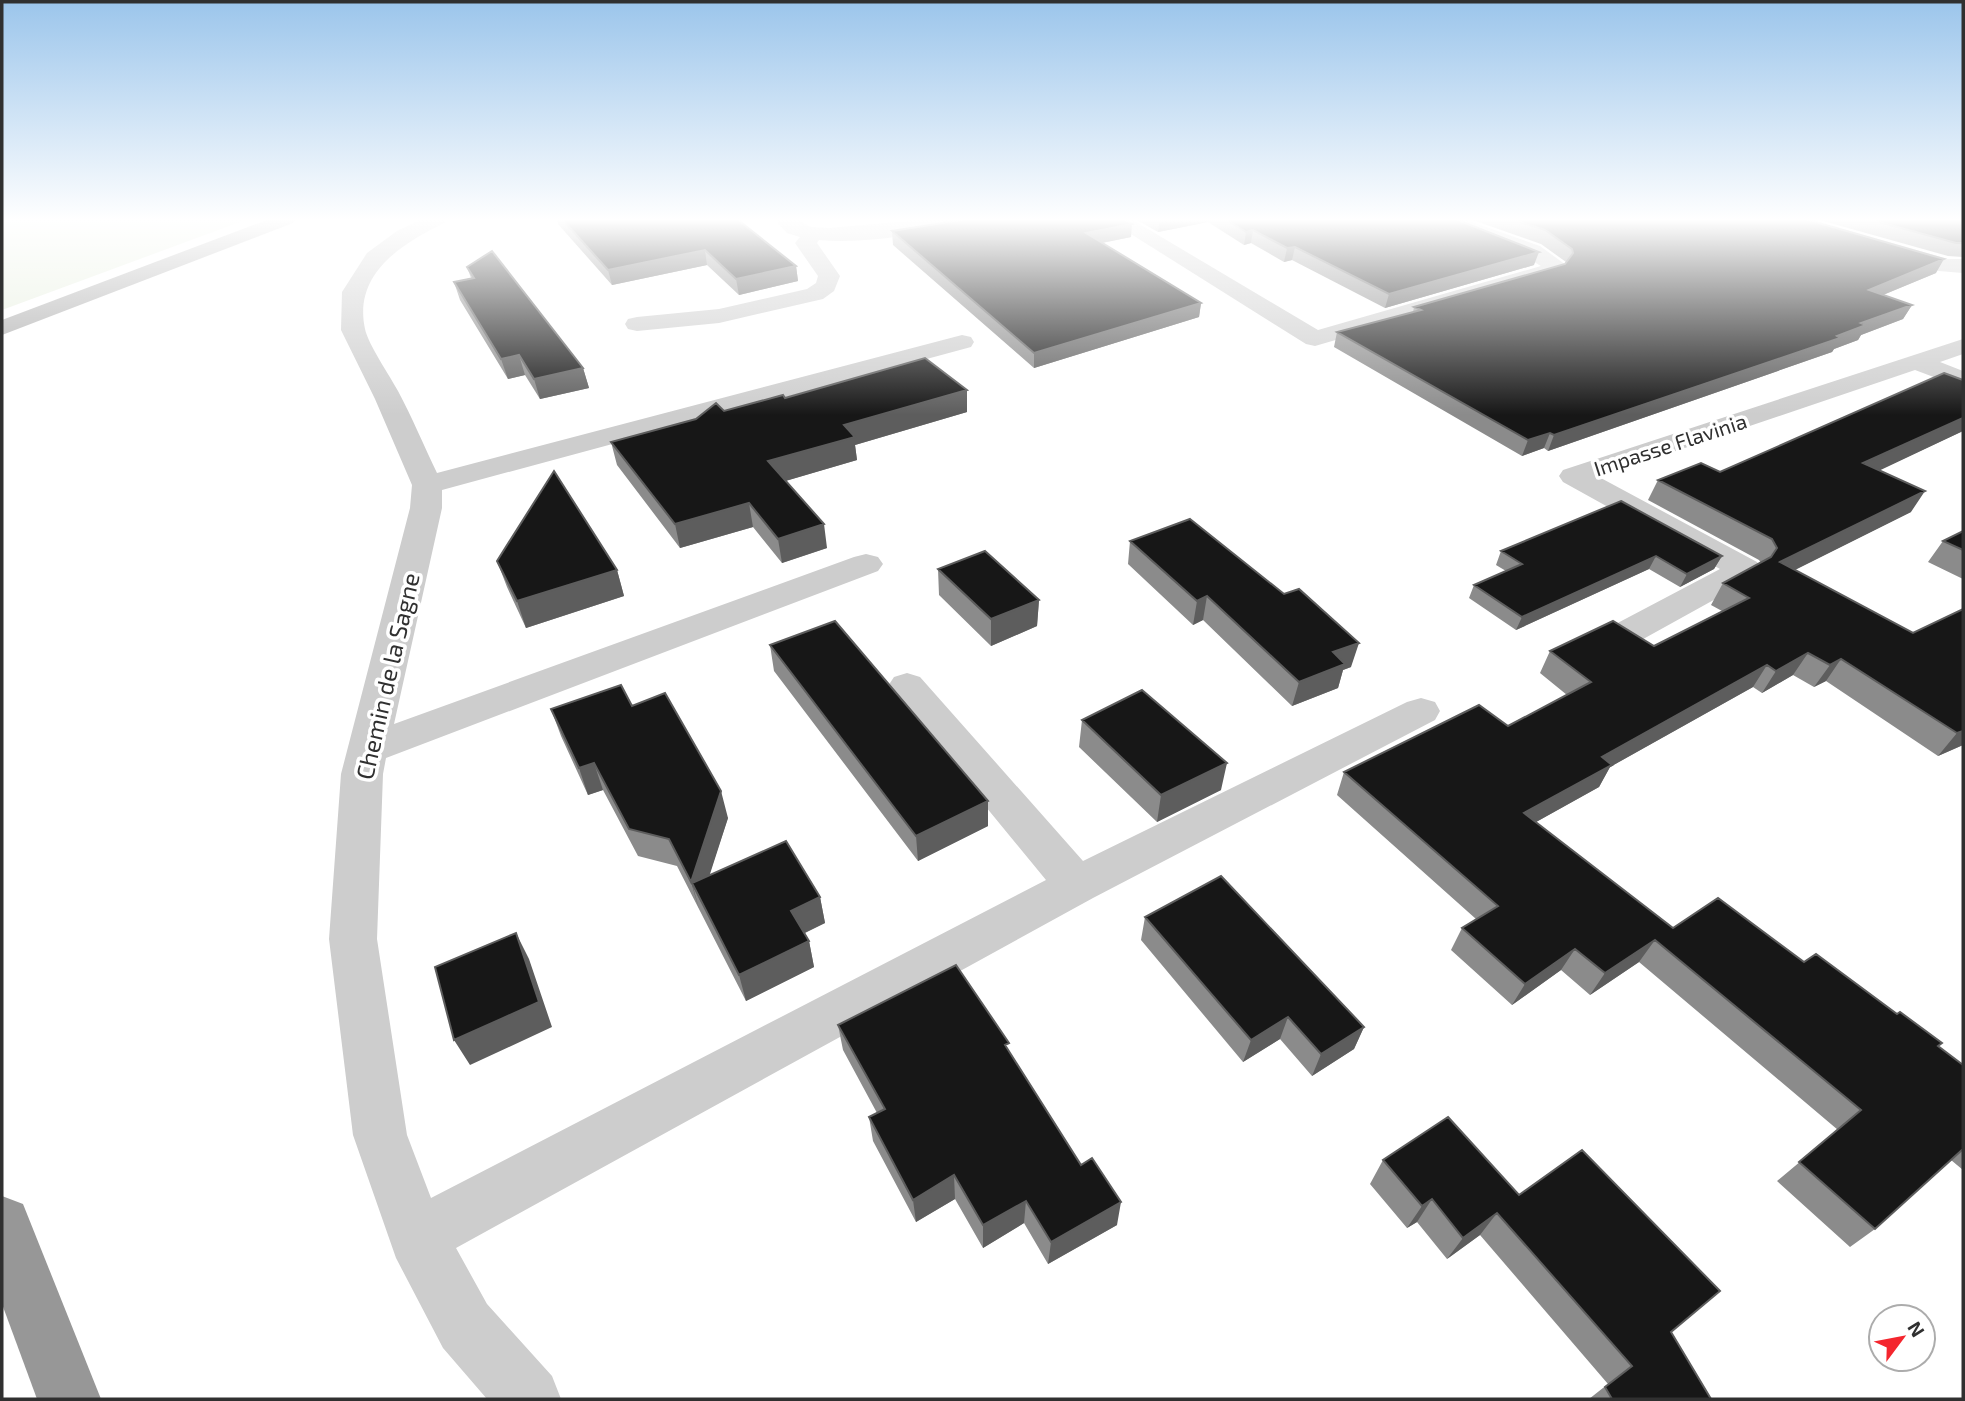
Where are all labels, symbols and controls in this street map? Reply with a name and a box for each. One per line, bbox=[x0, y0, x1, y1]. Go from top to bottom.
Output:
street label: Impasse Flavinia bbox=[1590, 408, 1750, 480]
street label: Chemin de la Sagne bbox=[349, 570, 425, 782]
north arrow bbox=[1867, 1303, 1937, 1373]
text: N bbox=[1903, 1317, 1930, 1341]

